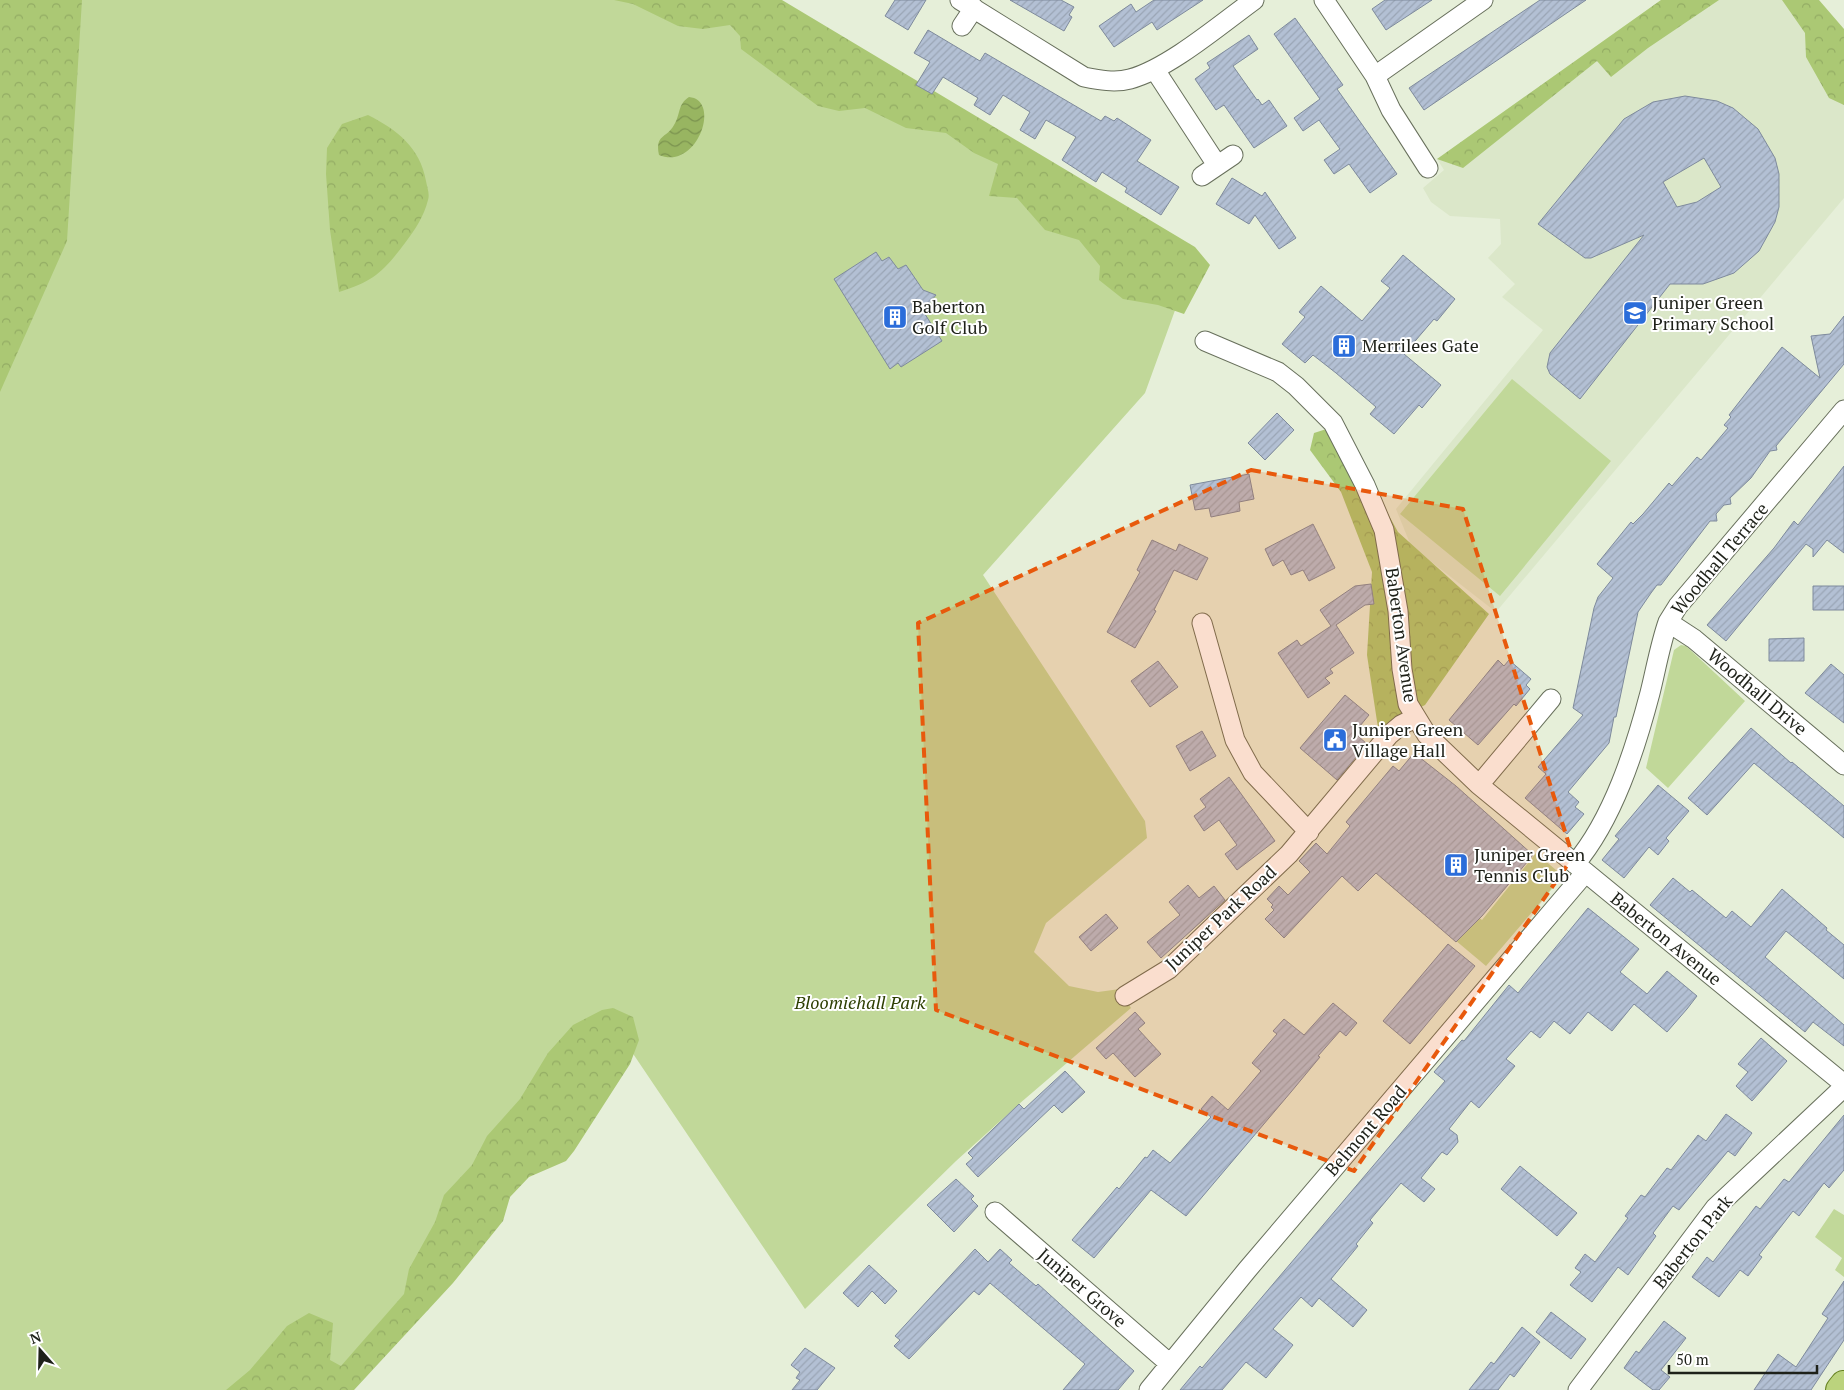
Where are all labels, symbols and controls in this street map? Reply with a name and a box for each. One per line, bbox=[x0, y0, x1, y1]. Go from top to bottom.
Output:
place label: Juniper Green Primary School bbox=[1652, 290, 1774, 335]
place label: Baberton Golf Club bbox=[912, 294, 988, 339]
school or university icon: Juniper Green Primary School bbox=[1622, 300, 1648, 326]
building icon: Baberton Golf Club bbox=[882, 304, 908, 330]
building icon: Merrilees Gate bbox=[1331, 333, 1357, 359]
place label: Merrilees Gate bbox=[1362, 333, 1479, 357]
street label: Woodhall Terrace bbox=[1665, 497, 1773, 620]
street label: Baberton Avenue bbox=[1381, 566, 1423, 704]
street label: Woodhall Drive bbox=[1703, 642, 1813, 740]
place label: Juniper Green Village Hall bbox=[1352, 717, 1464, 762]
public building icon: Juniper Green Village Hall bbox=[1322, 727, 1348, 753]
place label: Juniper Green Tennis Club bbox=[1474, 842, 1586, 887]
building icon: Juniper Green Tennis Club bbox=[1443, 852, 1469, 878]
street label: Juniper Park Road bbox=[1160, 860, 1281, 975]
street label: Baberton Avenue bbox=[1606, 886, 1727, 990]
park label: Bloomiehall Park bbox=[793, 990, 926, 1014]
street label: Belmont Road bbox=[1319, 1080, 1411, 1181]
street label: Baberton Park bbox=[1647, 1189, 1738, 1293]
street label: Juniper Grove bbox=[1033, 1242, 1132, 1332]
north arrow bbox=[15, 1325, 65, 1375]
text: N bbox=[27, 1326, 44, 1348]
scale bar bbox=[1669, 1342, 1816, 1374]
text: 50 m bbox=[1676, 1349, 1709, 1369]

